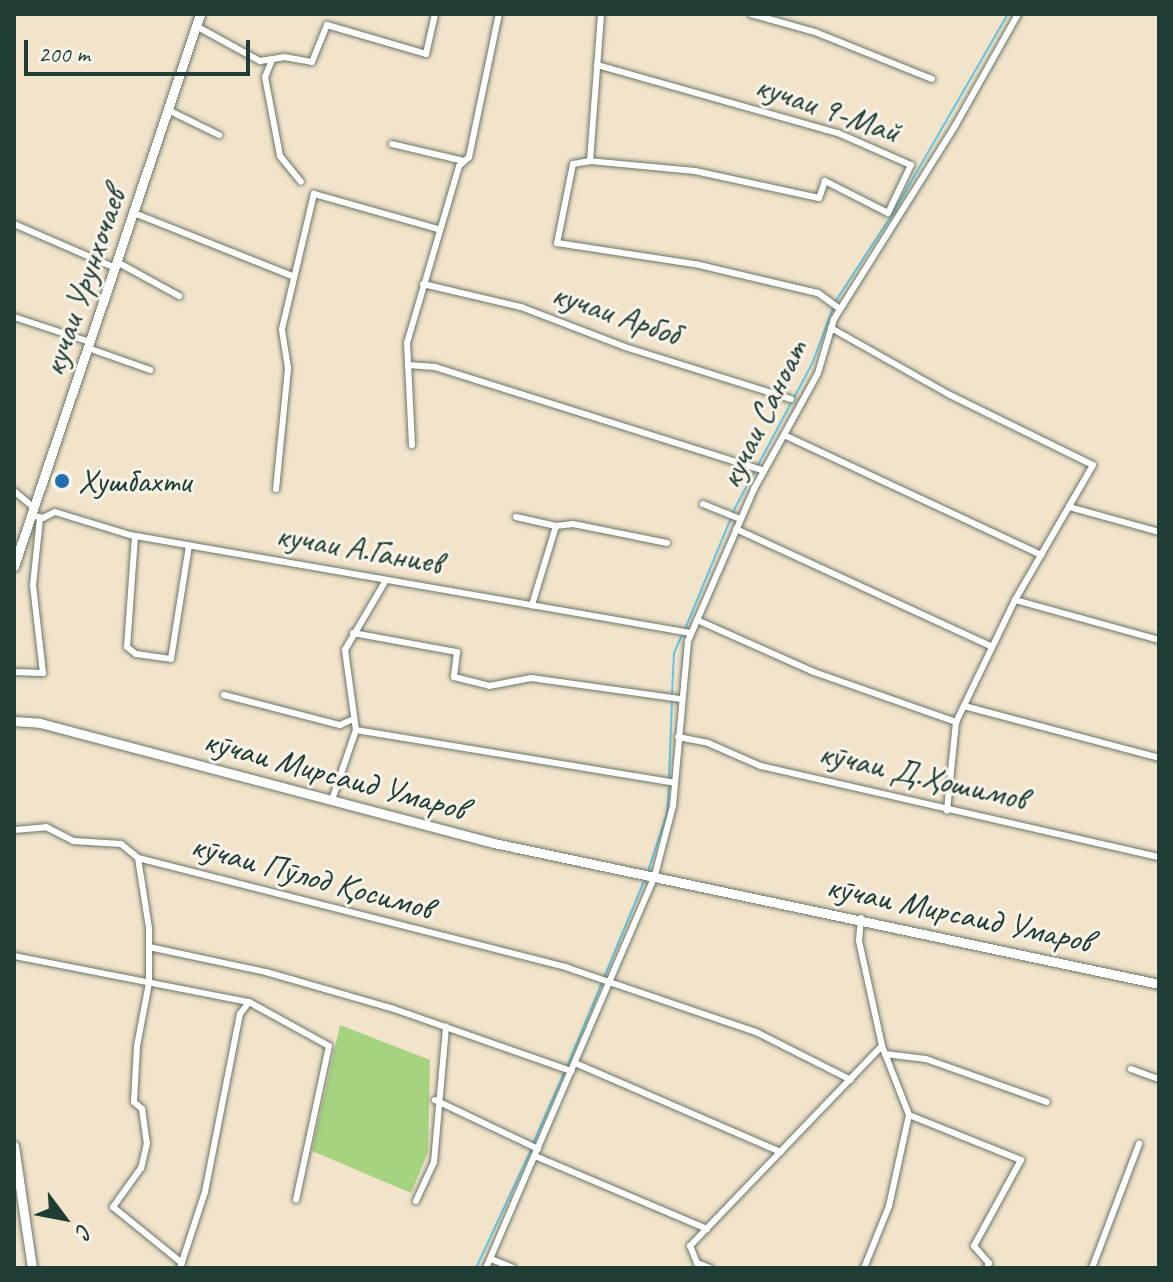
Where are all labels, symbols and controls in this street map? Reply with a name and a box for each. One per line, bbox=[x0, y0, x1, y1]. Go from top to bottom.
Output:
scale bar bbox=[28, 24, 254, 74]
text: 200 m bbox=[38, 39, 90, 69]
street label: кучаи 9-Май bbox=[750, 64, 906, 152]
street label: кучаи Урунхочаев bbox=[32, 184, 134, 380]
street label: кучаи Арбоб bbox=[547, 272, 685, 354]
street label: кучаи Саноат bbox=[708, 332, 816, 496]
place label: Хушбахти bbox=[78, 461, 191, 501]
marker: Хушбахти bbox=[53, 472, 71, 490]
street label: кучаи А.Ганиев bbox=[273, 513, 445, 583]
street label: кӯчаи Мирсаид Умаров bbox=[202, 720, 468, 828]
street label: кӯчаи Д.Ҳошимов bbox=[815, 731, 1031, 819]
street label: кӯчаи Пӯлод Қосимов bbox=[187, 824, 437, 928]
street label: кӯчаи Мирсаид Умаров bbox=[826, 866, 1092, 960]
north arrow bbox=[24, 1178, 104, 1258]
text: С bbox=[70, 1219, 99, 1243]

